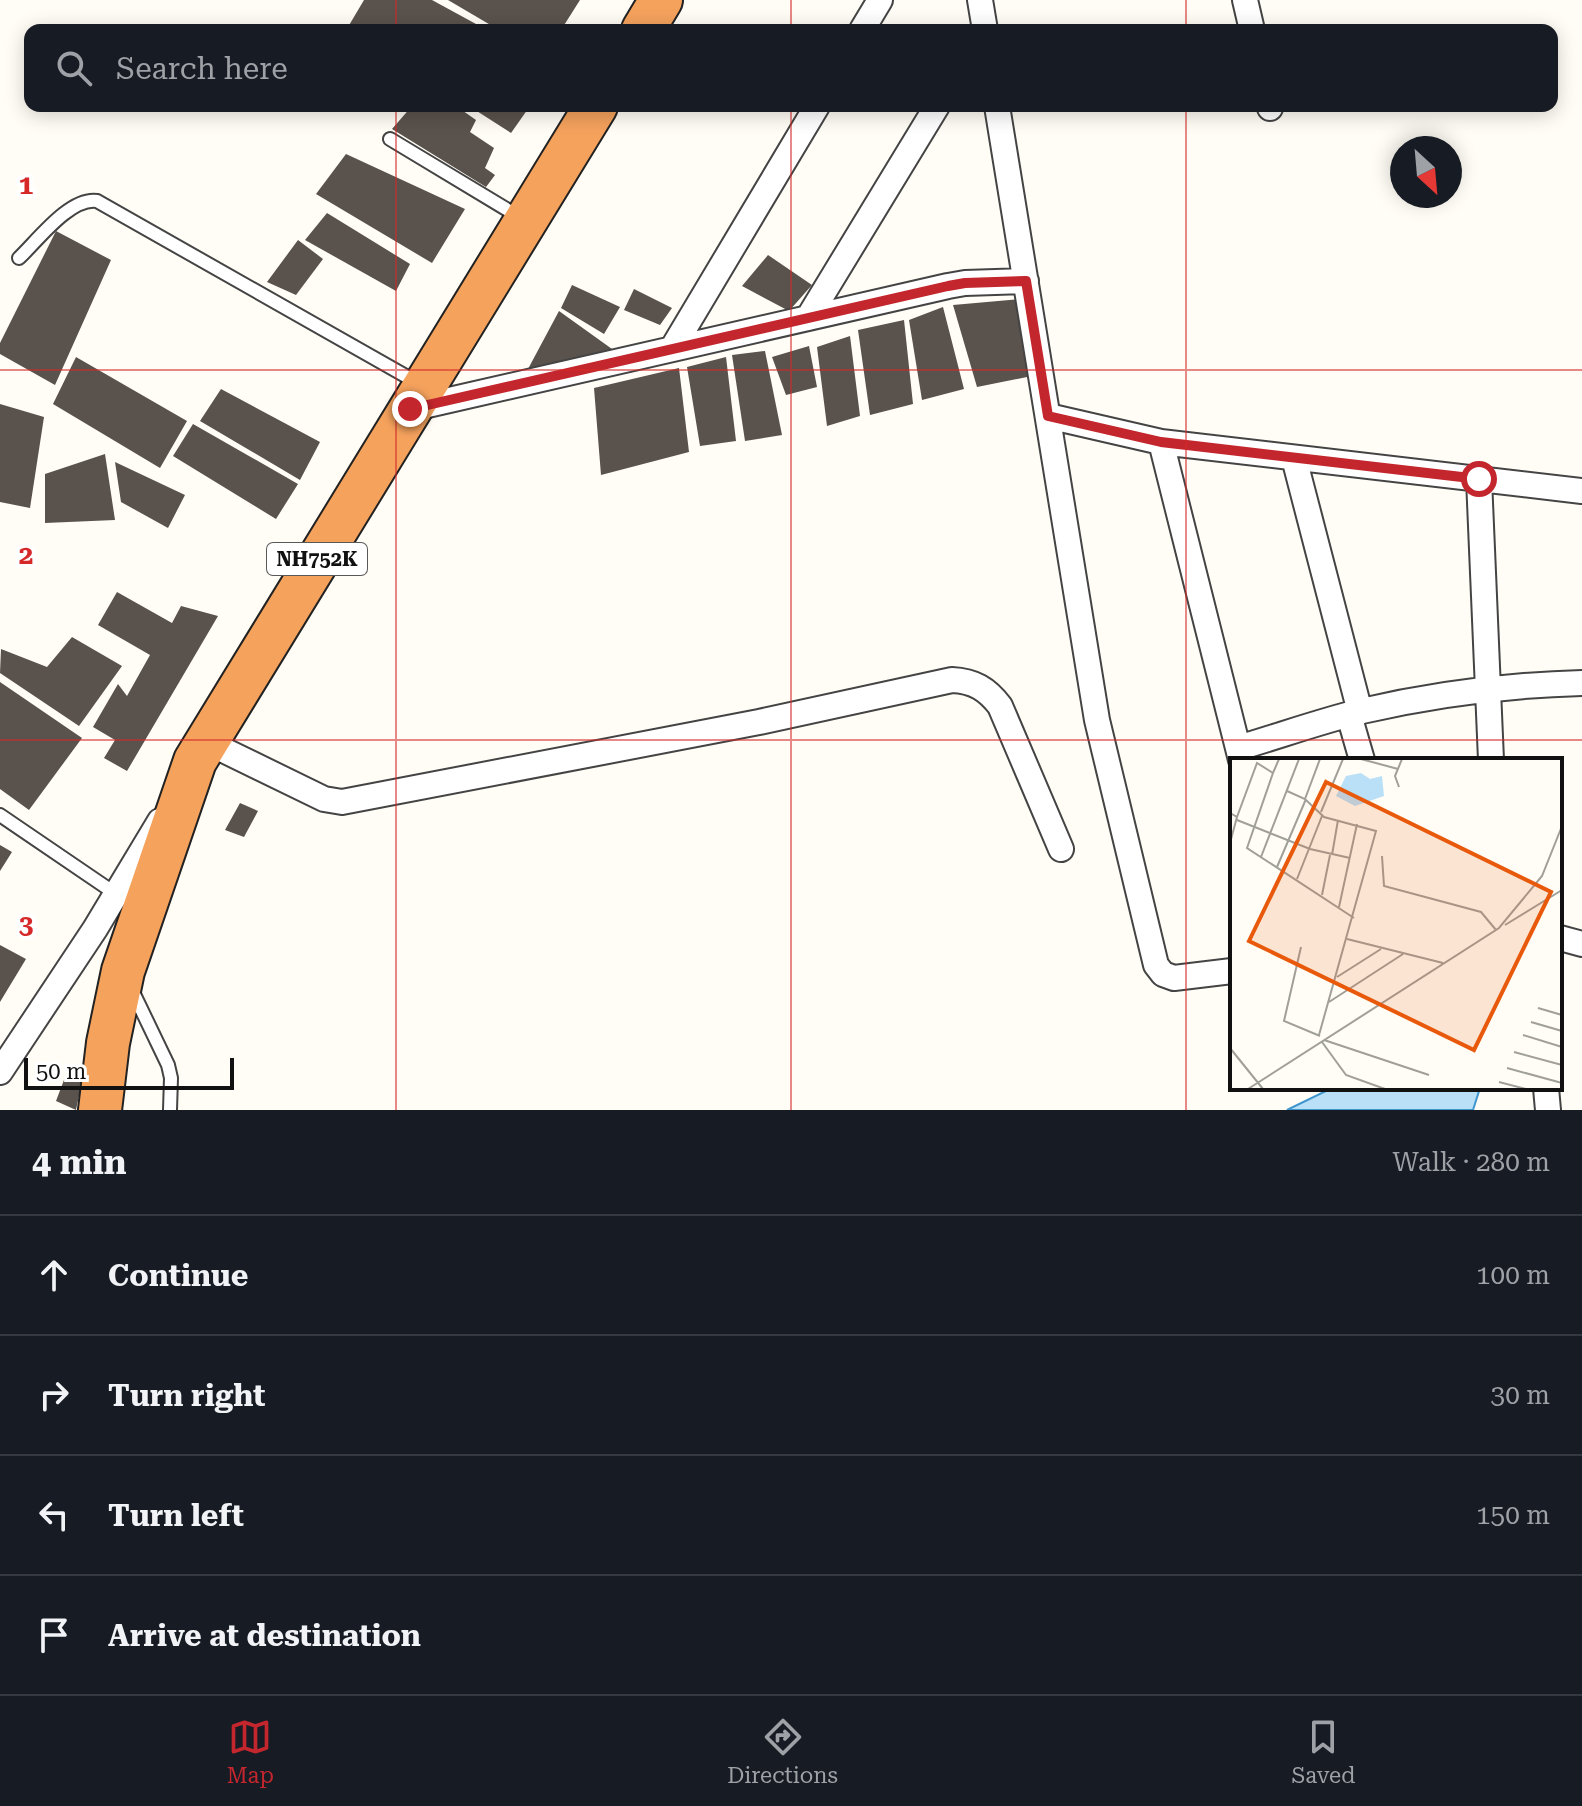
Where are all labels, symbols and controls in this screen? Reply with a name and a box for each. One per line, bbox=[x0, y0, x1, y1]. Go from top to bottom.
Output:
search box bbox=[24, 24, 1558, 112]
icon: search bbox=[52, 46, 96, 90]
text: Search here bbox=[116, 51, 288, 86]
north arrow bbox=[1390, 136, 1462, 208]
text: 1 bbox=[19, 170, 33, 200]
route end bbox=[392, 391, 428, 427]
route start bbox=[1461, 461, 1497, 497]
text: 2 bbox=[19, 540, 33, 570]
road number: NH752K bbox=[267, 543, 367, 575]
inset map bbox=[1230, 758, 1562, 1090]
text: 3 bbox=[19, 910, 33, 940]
scale bar bbox=[24, 1054, 234, 1090]
text: 50 m bbox=[36, 1059, 86, 1084]
text: 4 min bbox=[32, 1142, 127, 1182]
text: Walk · 280 m bbox=[1392, 1147, 1550, 1177]
icon: ahead bbox=[32, 1253, 76, 1297]
text: Continue bbox=[108, 1258, 248, 1293]
text: 100 m bbox=[1476, 1260, 1550, 1290]
icon: right bbox=[32, 1373, 76, 1417]
text: Turn right bbox=[108, 1378, 265, 1413]
text: 30 m bbox=[1491, 1380, 1550, 1410]
icon: left bbox=[32, 1493, 76, 1537]
text: Turn left bbox=[108, 1498, 244, 1533]
text: 150 m bbox=[1476, 1500, 1550, 1530]
icon: arrive bbox=[32, 1613, 76, 1657]
text: Arrive at destination bbox=[108, 1618, 421, 1653]
tab: Map bbox=[227, 1715, 274, 1788]
tab: Directions bbox=[727, 1715, 838, 1788]
tab: Saved bbox=[1291, 1715, 1355, 1788]

